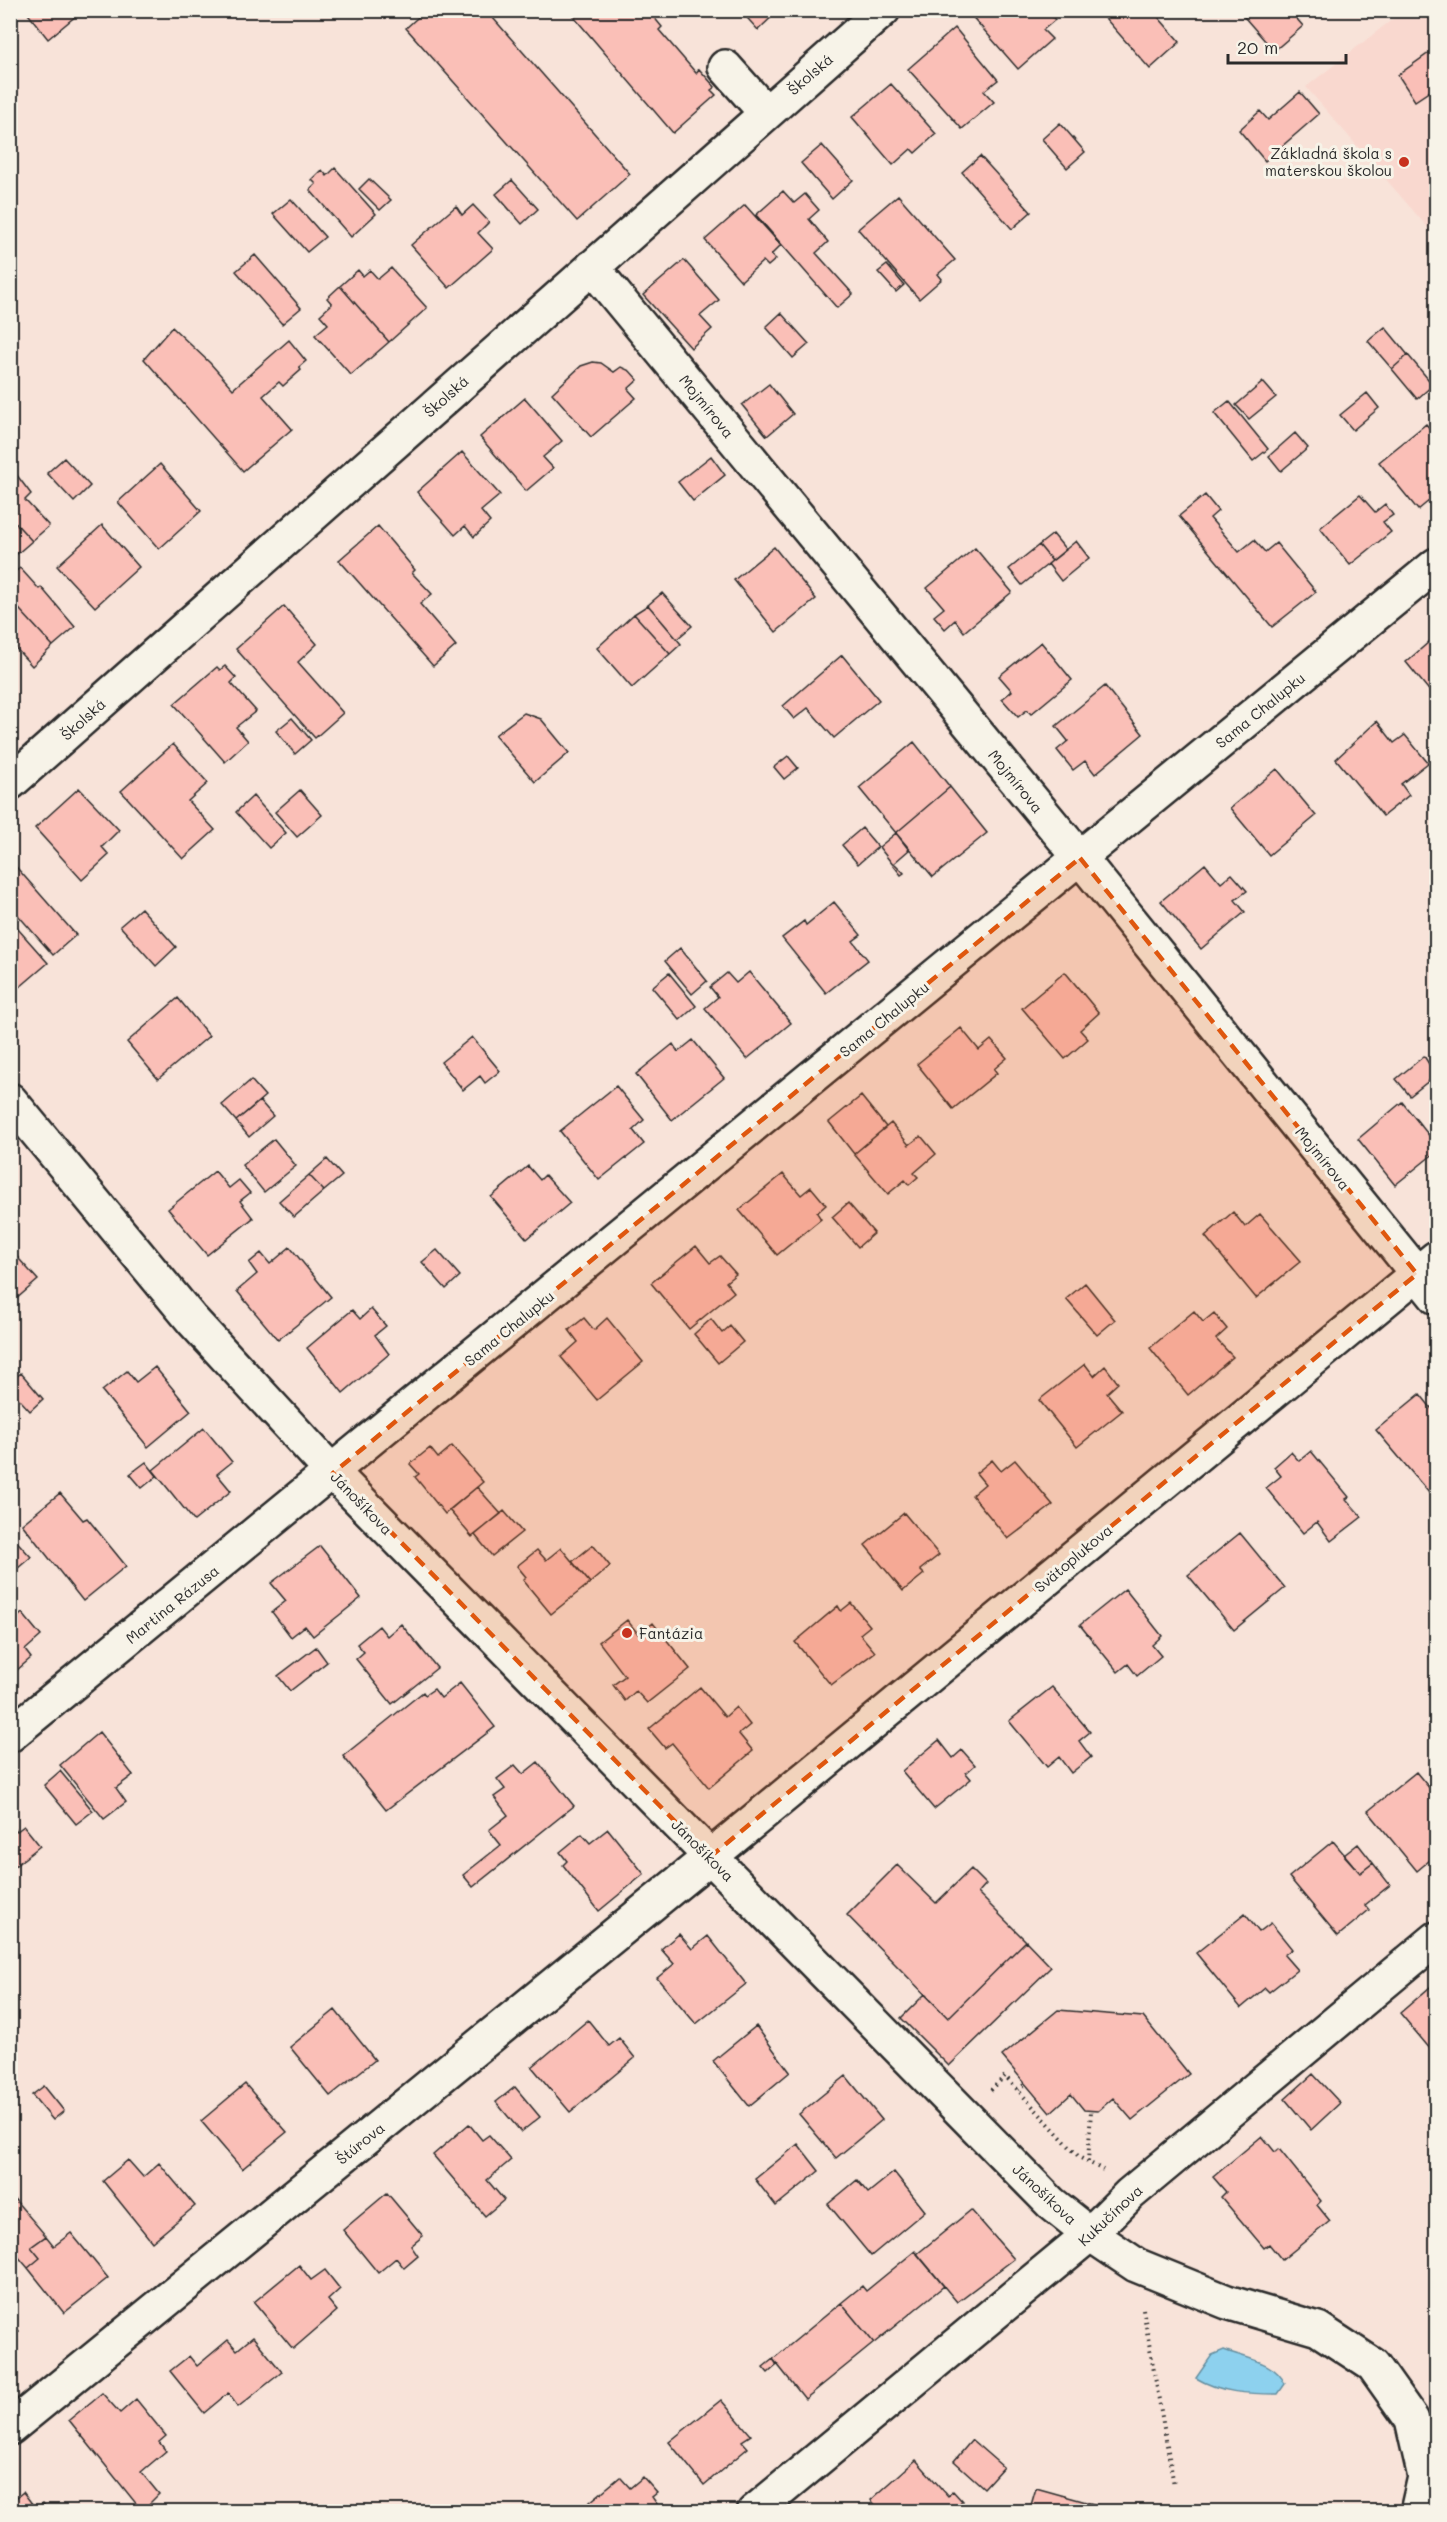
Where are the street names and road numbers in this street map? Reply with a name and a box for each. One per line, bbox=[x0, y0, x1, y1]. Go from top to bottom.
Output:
street label: Školská bbox=[783, 49, 837, 99]
street label: Mojmírova bbox=[675, 370, 739, 442]
street label: Školská bbox=[419, 371, 473, 421]
street label: Sama Chalupku bbox=[1211, 668, 1309, 752]
street label: Školská bbox=[56, 694, 110, 744]
street label: Mojmírova bbox=[984, 745, 1048, 817]
street label: Sama Chalupku bbox=[835, 977, 933, 1061]
street label: Mojmírova bbox=[1291, 1122, 1355, 1194]
street label: Sama Chalupku bbox=[460, 1286, 558, 1370]
street label: Jánošíkova bbox=[327, 1467, 397, 1539]
street label: Svätoplukova bbox=[1030, 1519, 1116, 1597]
street label: Martina Rázusa bbox=[121, 1560, 223, 1648]
street label: Jánošíkova bbox=[667, 1814, 739, 1886]
street label: Štúrova bbox=[332, 2117, 388, 2169]
street label: Jánošíkova bbox=[1009, 2159, 1081, 2229]
street label: Kukučínova bbox=[1073, 2180, 1147, 2250]

